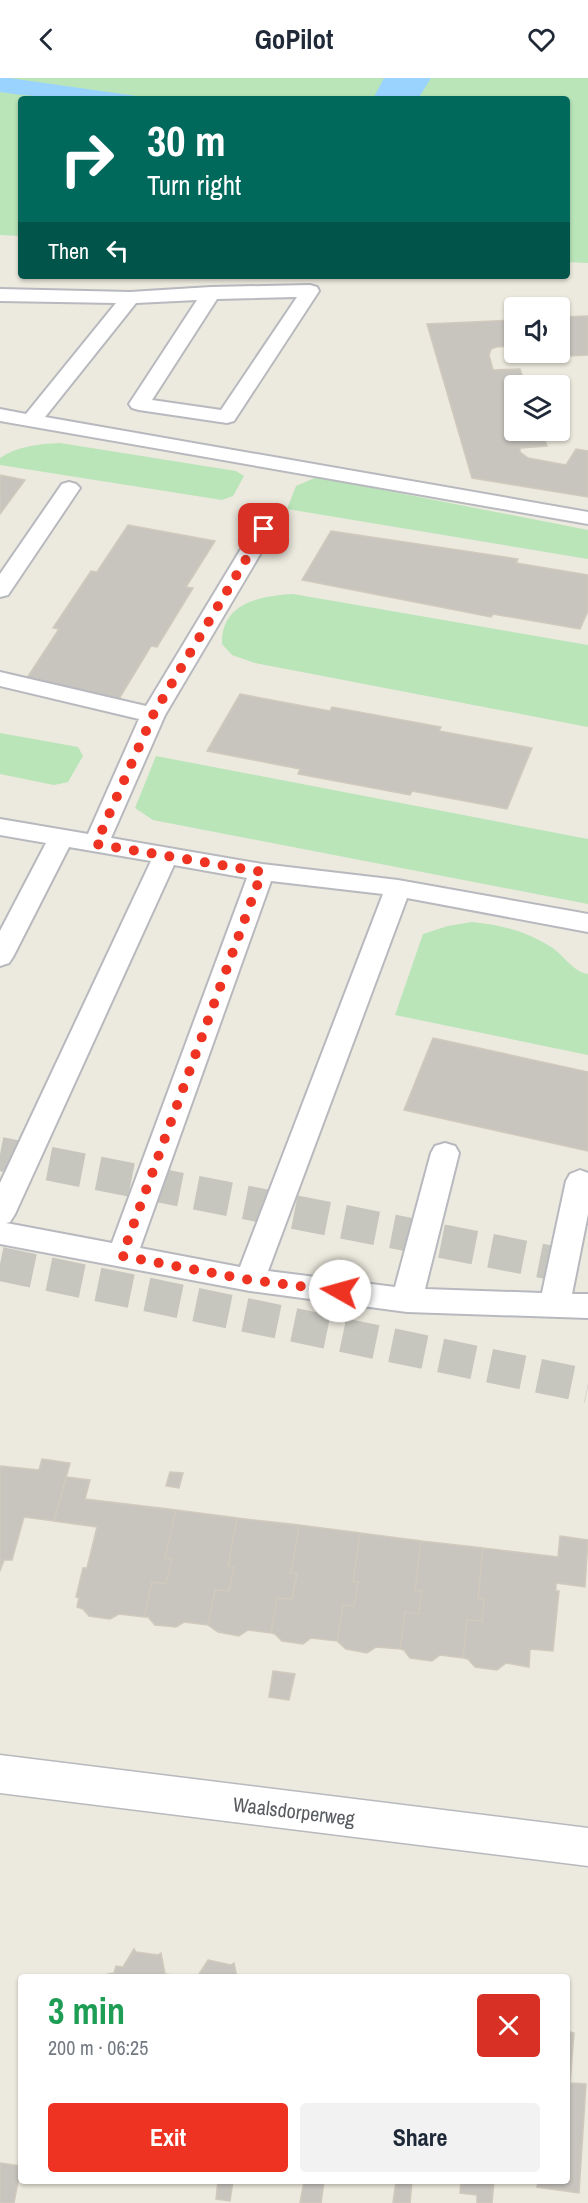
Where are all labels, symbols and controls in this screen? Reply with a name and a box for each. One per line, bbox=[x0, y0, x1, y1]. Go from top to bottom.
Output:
text: GoPilot bbox=[255, 21, 333, 57]
icon: back bbox=[30, 23, 63, 56]
icon: heart bbox=[525, 23, 558, 56]
text: 30 m bbox=[147, 113, 226, 169]
icon: right bbox=[48, 120, 126, 198]
text: Turn right bbox=[147, 167, 241, 203]
icon: left bbox=[101, 234, 134, 267]
text: Then bbox=[48, 236, 89, 266]
map controls bbox=[504, 297, 570, 441]
button: sound bbox=[504, 297, 570, 363]
button: layers bbox=[504, 375, 570, 441]
pin bbox=[238, 503, 289, 554]
icon: arrive bbox=[247, 512, 280, 545]
position arrow bbox=[308, 1259, 372, 1323]
street label: Waalsdorperweg bbox=[232, 1790, 356, 1832]
text: 3 min bbox=[48, 1987, 125, 2035]
button: close bbox=[477, 1994, 540, 2057]
text: 200 m · 06:25 bbox=[48, 2034, 148, 2061]
button: Exit bbox=[48, 2103, 288, 2172]
button: Share bbox=[300, 2103, 540, 2172]

